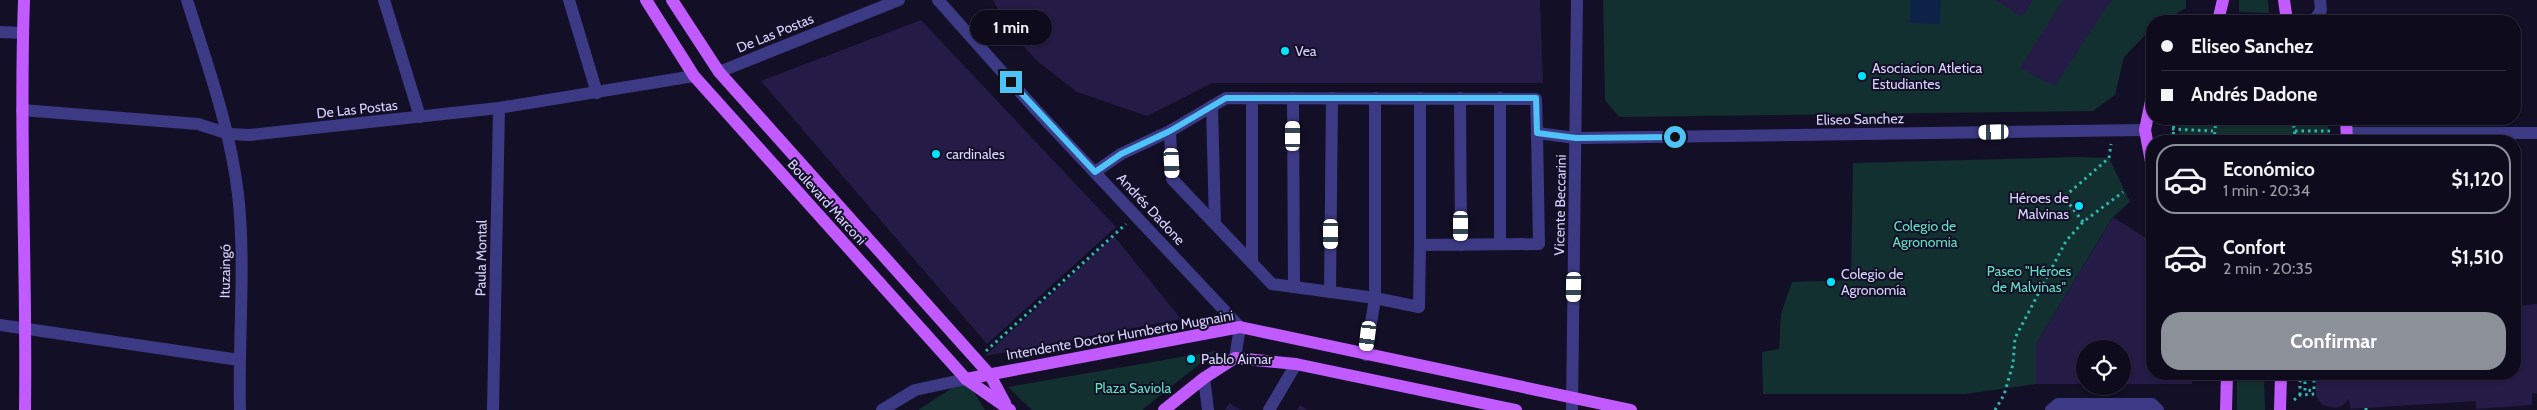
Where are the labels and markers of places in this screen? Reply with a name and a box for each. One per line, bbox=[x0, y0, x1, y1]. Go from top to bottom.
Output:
place label: Vea bbox=[1295, 42, 1317, 60]
marker: Vea bbox=[1279, 45, 1291, 57]
place label: Asociacion Atletica Estudiantes bbox=[1872, 59, 1983, 93]
marker: Asociacion Atletica Estudiantes bbox=[1856, 70, 1868, 82]
place label: cardinales bbox=[946, 145, 1005, 163]
marker: cardinales bbox=[930, 148, 942, 160]
place label: Héroes de Malvinas bbox=[2009, 189, 2069, 223]
marker: Héroes de Malvinas bbox=[2073, 200, 2085, 212]
place label: Colegio de Agronomía bbox=[1841, 265, 1906, 299]
marker: Colegio de Agronomía bbox=[1825, 276, 1837, 288]
place label: Pablo Aimar bbox=[1201, 350, 1273, 368]
marker: Pablo Aimar bbox=[1185, 353, 1197, 365]

